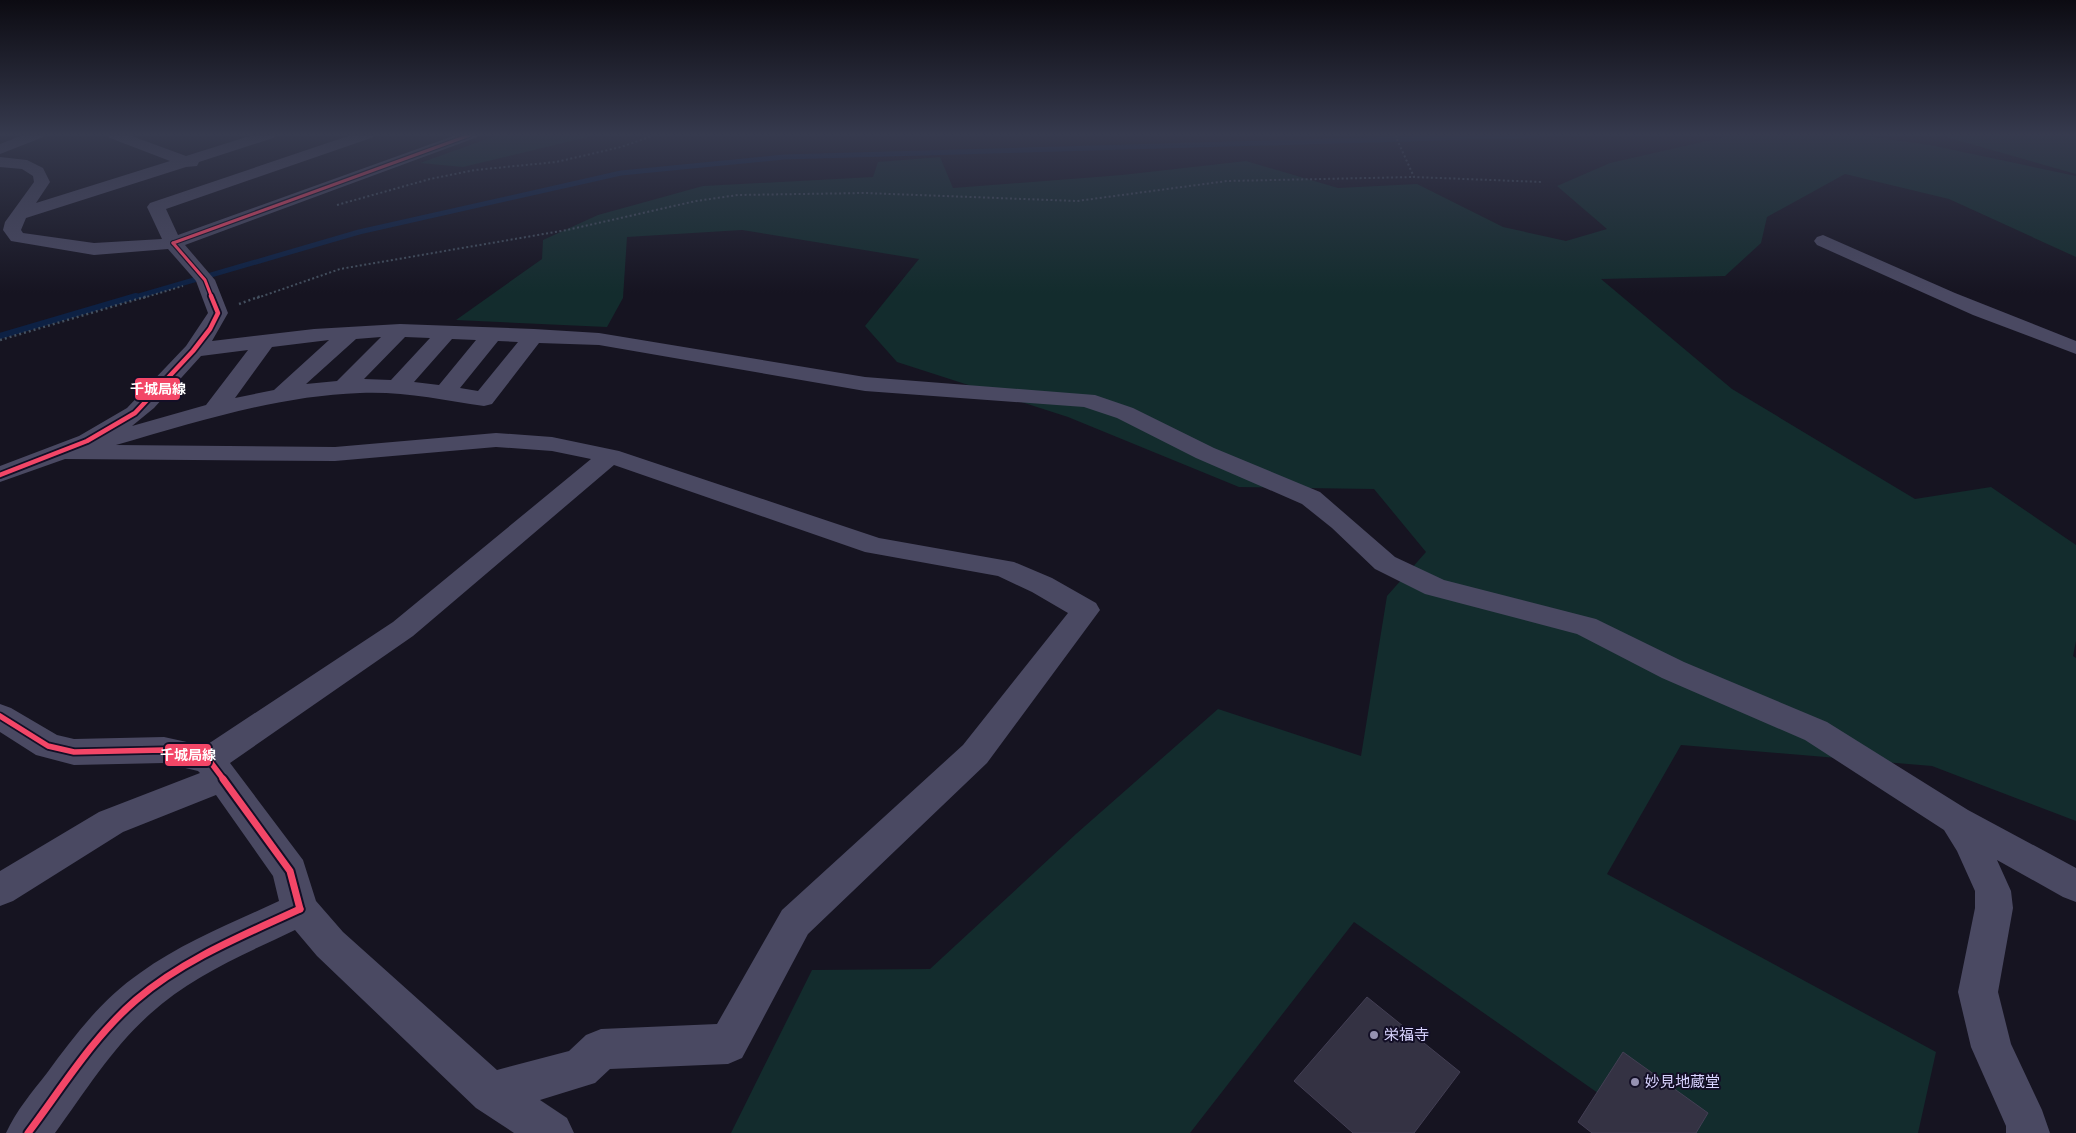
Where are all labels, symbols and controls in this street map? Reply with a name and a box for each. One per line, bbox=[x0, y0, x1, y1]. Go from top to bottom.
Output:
line badge: 千城局線 bbox=[134, 377, 181, 401]
text: 千城局線 bbox=[130, 381, 186, 398]
line badge: 千城局線 bbox=[164, 743, 212, 767]
text: 千城局線 bbox=[160, 747, 216, 764]
place label: 栄福寺 bbox=[1384, 1026, 1429, 1044]
marker: 栄福寺 bbox=[1368, 1029, 1380, 1041]
place label: 妙見地蔵堂 bbox=[1645, 1073, 1720, 1091]
marker: 妙見地蔵堂 bbox=[1629, 1076, 1641, 1088]

